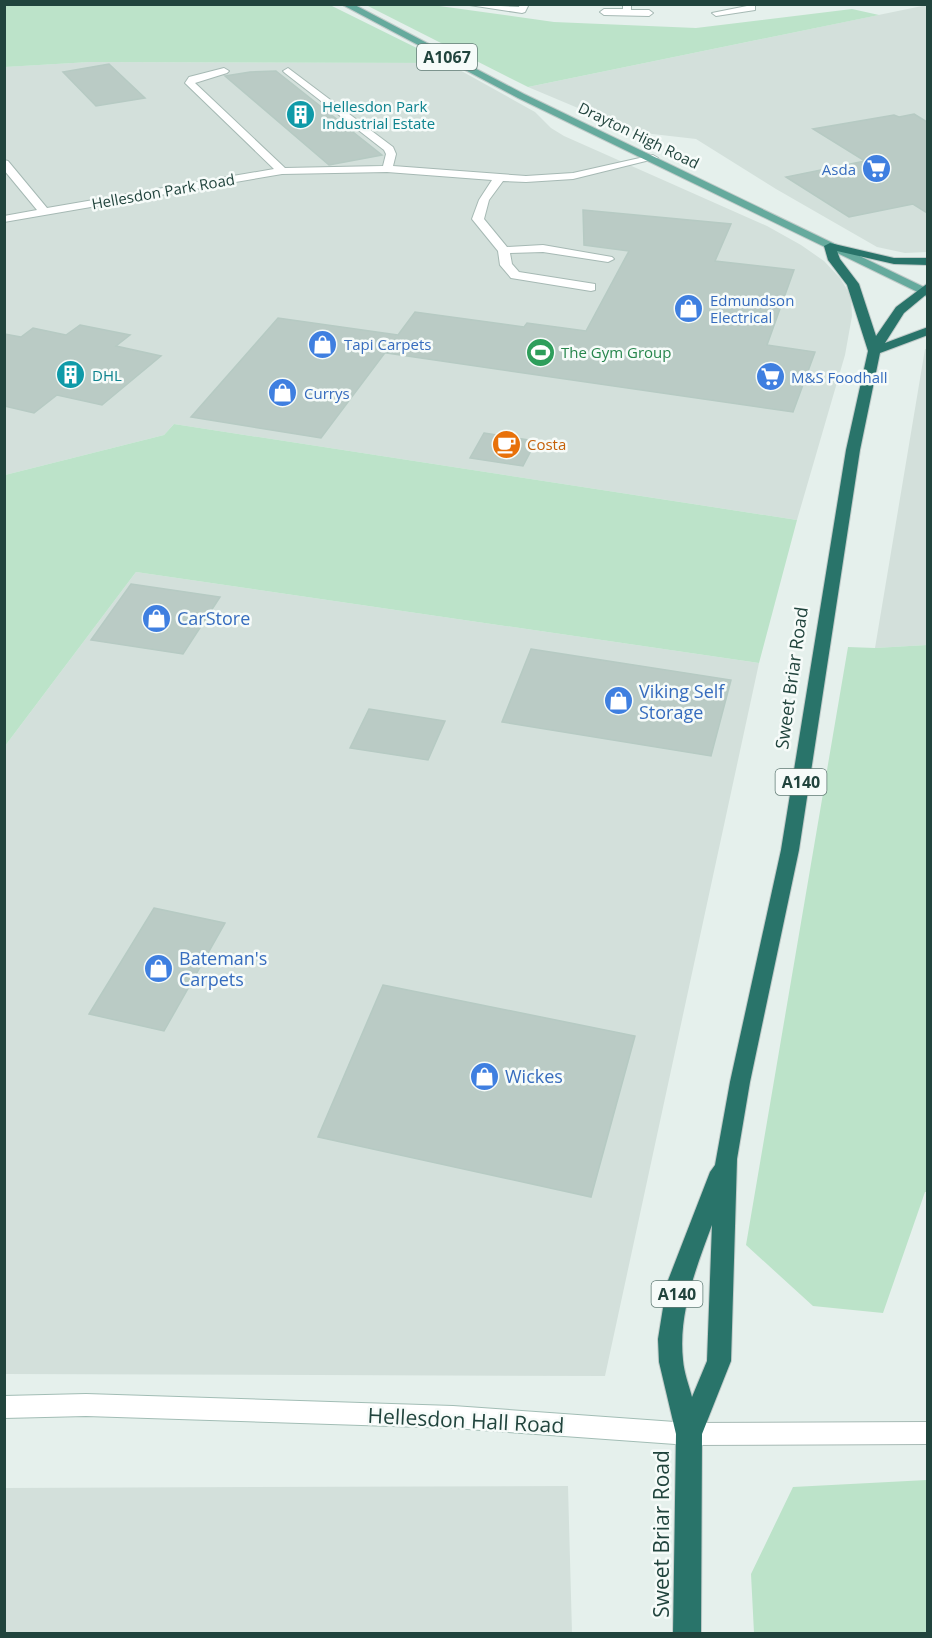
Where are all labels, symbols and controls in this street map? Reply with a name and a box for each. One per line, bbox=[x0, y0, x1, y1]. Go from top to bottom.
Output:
road number: A1067 bbox=[417, 44, 477, 70]
place label: Hellesdon Park Industrial Estate bbox=[322, 96, 435, 133]
street label: Drayton High Road bbox=[575, 97, 703, 173]
building icon: Hellesdon Park Industrial Estate bbox=[285, 99, 317, 131]
supermarket icon: Asda bbox=[861, 153, 893, 185]
place label: Asda bbox=[822, 159, 856, 179]
street label: Hellesdon Park Road bbox=[90, 169, 236, 213]
place label: Edmundson Electrical bbox=[710, 290, 794, 327]
shop icon: Edmundson Electrical bbox=[673, 293, 705, 325]
shop icon: Tapi Carpets bbox=[307, 328, 339, 360]
place label: Tapi Carpets bbox=[344, 334, 431, 354]
sports icon: The Gym Group bbox=[524, 336, 556, 368]
place label: The Gym Group bbox=[561, 342, 671, 362]
building icon: DHL bbox=[55, 359, 87, 391]
supermarket icon: M&S Foodhall bbox=[754, 361, 786, 393]
place label: DHL bbox=[92, 365, 122, 385]
place label: M&S Foodhall bbox=[791, 367, 888, 387]
shop icon: Currys bbox=[267, 377, 299, 409]
place label: Currys bbox=[304, 383, 350, 403]
cafe icon: Costa bbox=[490, 428, 522, 460]
place label: Costa bbox=[527, 434, 566, 454]
shop icon: CarStore bbox=[140, 602, 172, 634]
street label: Sweet Briar Road bbox=[769, 605, 813, 751]
place label: CarStore bbox=[177, 606, 250, 630]
place label: Viking Self Storage bbox=[639, 679, 725, 724]
shop icon: Viking Self Storage bbox=[602, 685, 634, 717]
road number: A140 bbox=[776, 769, 826, 795]
place label: Bateman's Carpets bbox=[179, 946, 267, 991]
shop icon: Bateman's Carpets bbox=[142, 952, 174, 984]
shop icon: Wickes bbox=[468, 1060, 500, 1092]
place label: Wickes bbox=[505, 1064, 563, 1088]
road number: A140 bbox=[652, 1281, 702, 1307]
street label: Hellesdon Hall Road bbox=[367, 1401, 565, 1439]
street label: Sweet Briar Road bbox=[647, 1450, 675, 1618]

